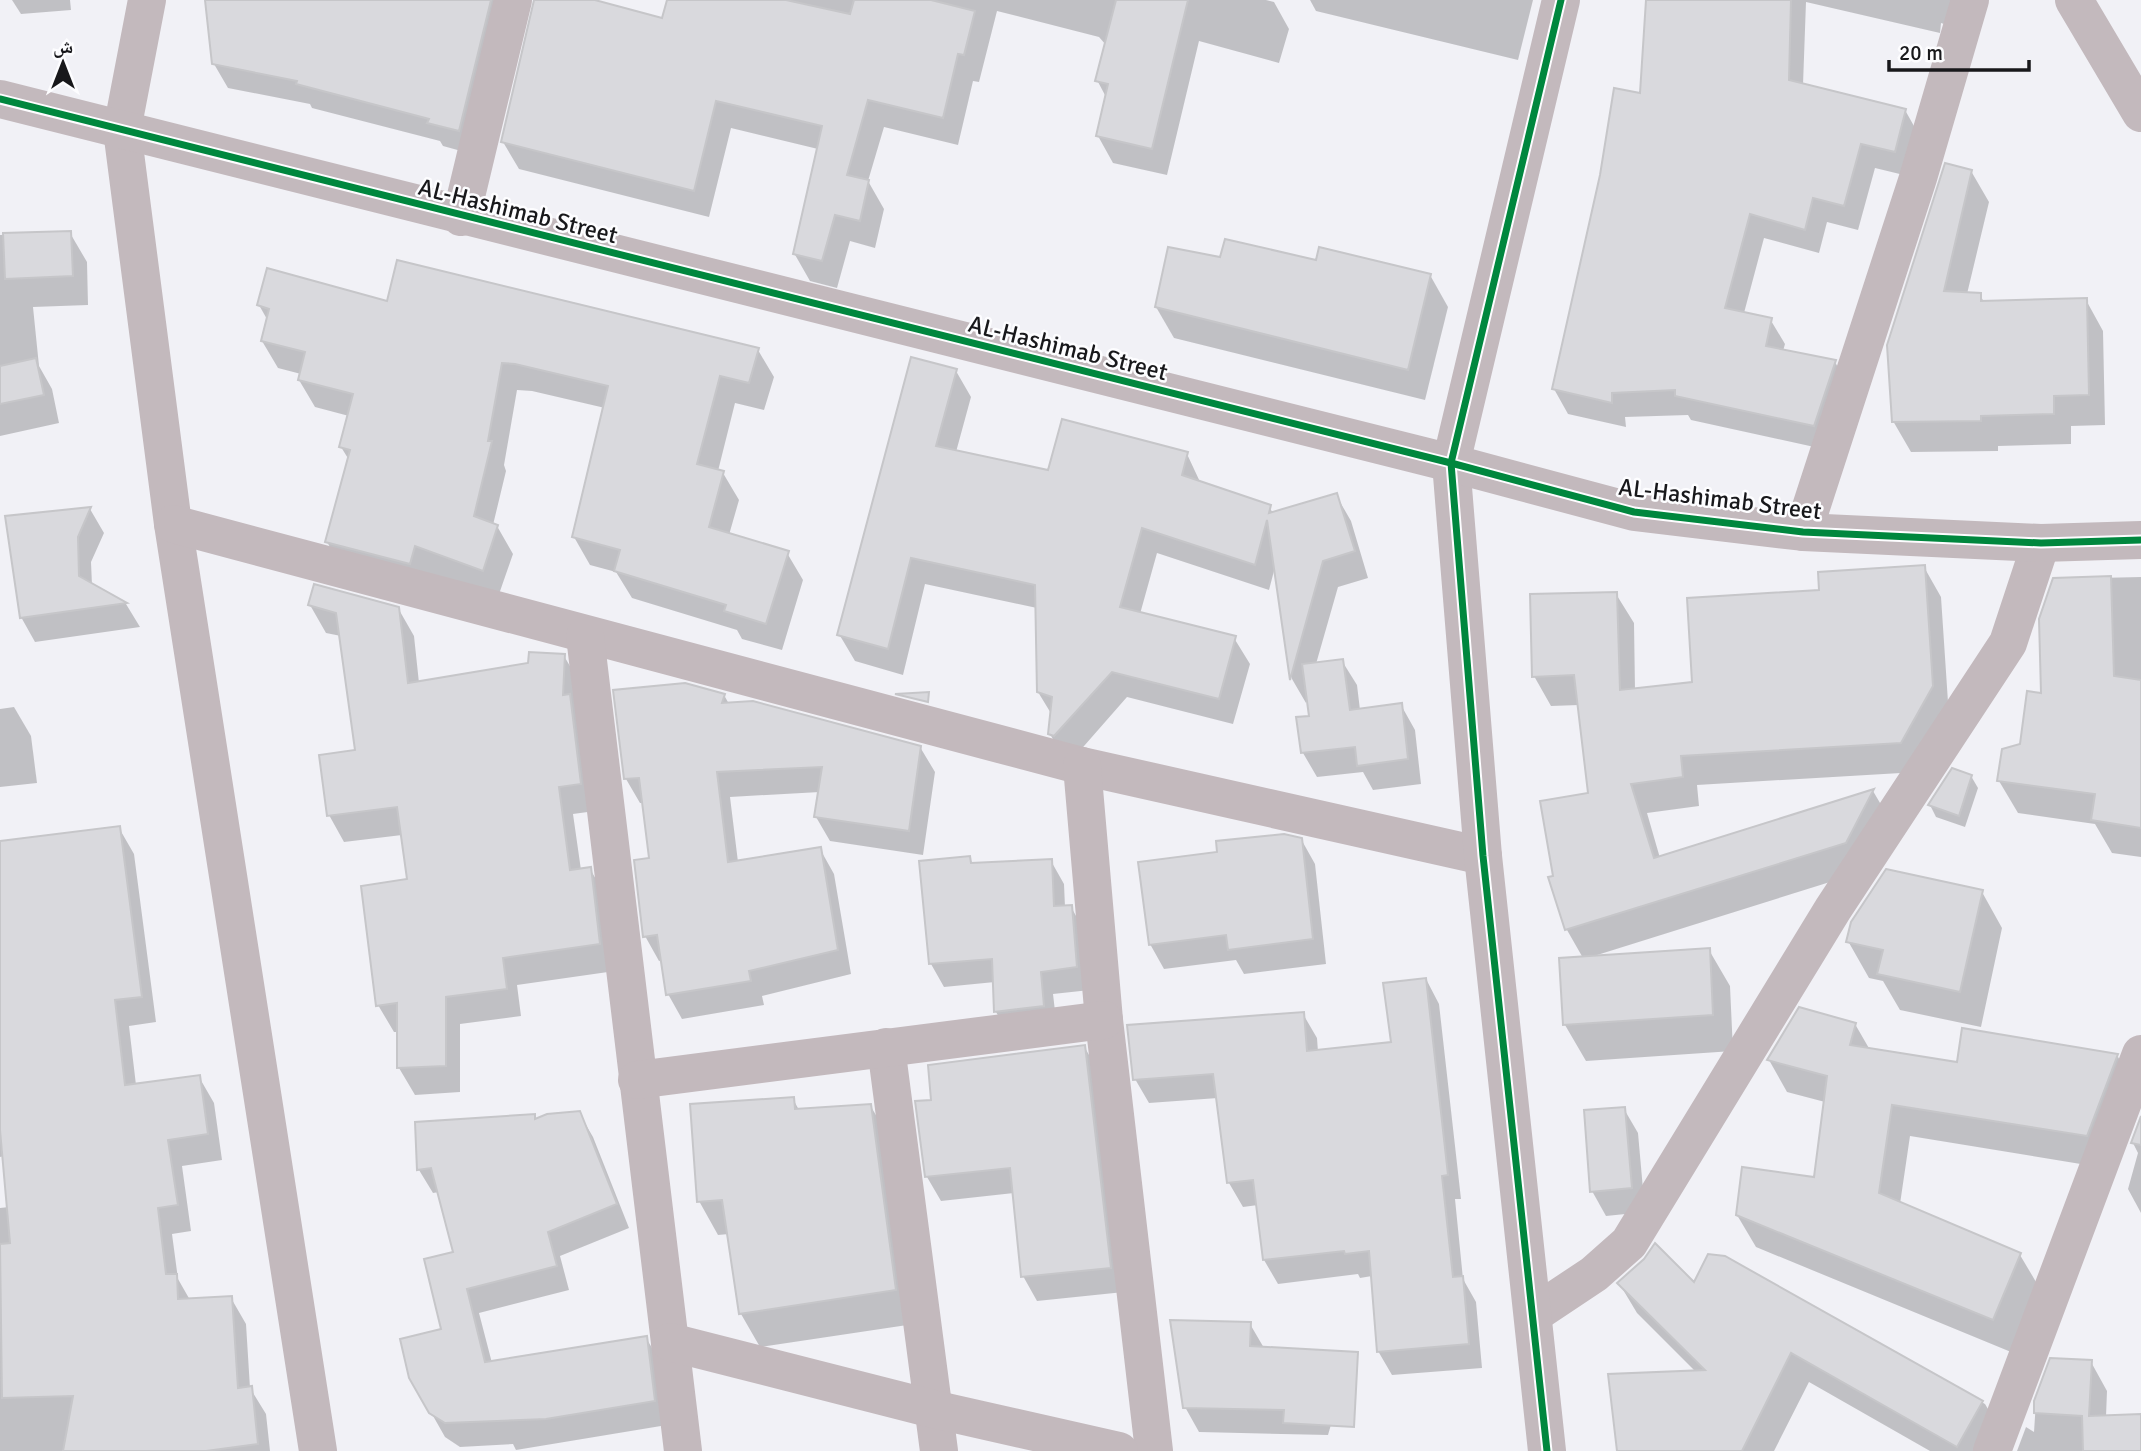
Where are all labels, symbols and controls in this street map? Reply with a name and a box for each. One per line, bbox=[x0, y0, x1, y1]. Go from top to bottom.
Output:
north arrow bbox=[28, 28, 98, 98]
scale bar bbox=[1889, 28, 2029, 72]
text: ش bbox=[53, 35, 73, 59]
text: 20 m bbox=[1899, 40, 1943, 66]
street label: AL-Hashimab Street bbox=[415, 172, 621, 250]
street label: AL-Hashimab Street bbox=[965, 309, 1171, 387]
street label: AL-Hashimab Street bbox=[1617, 472, 1823, 526]

